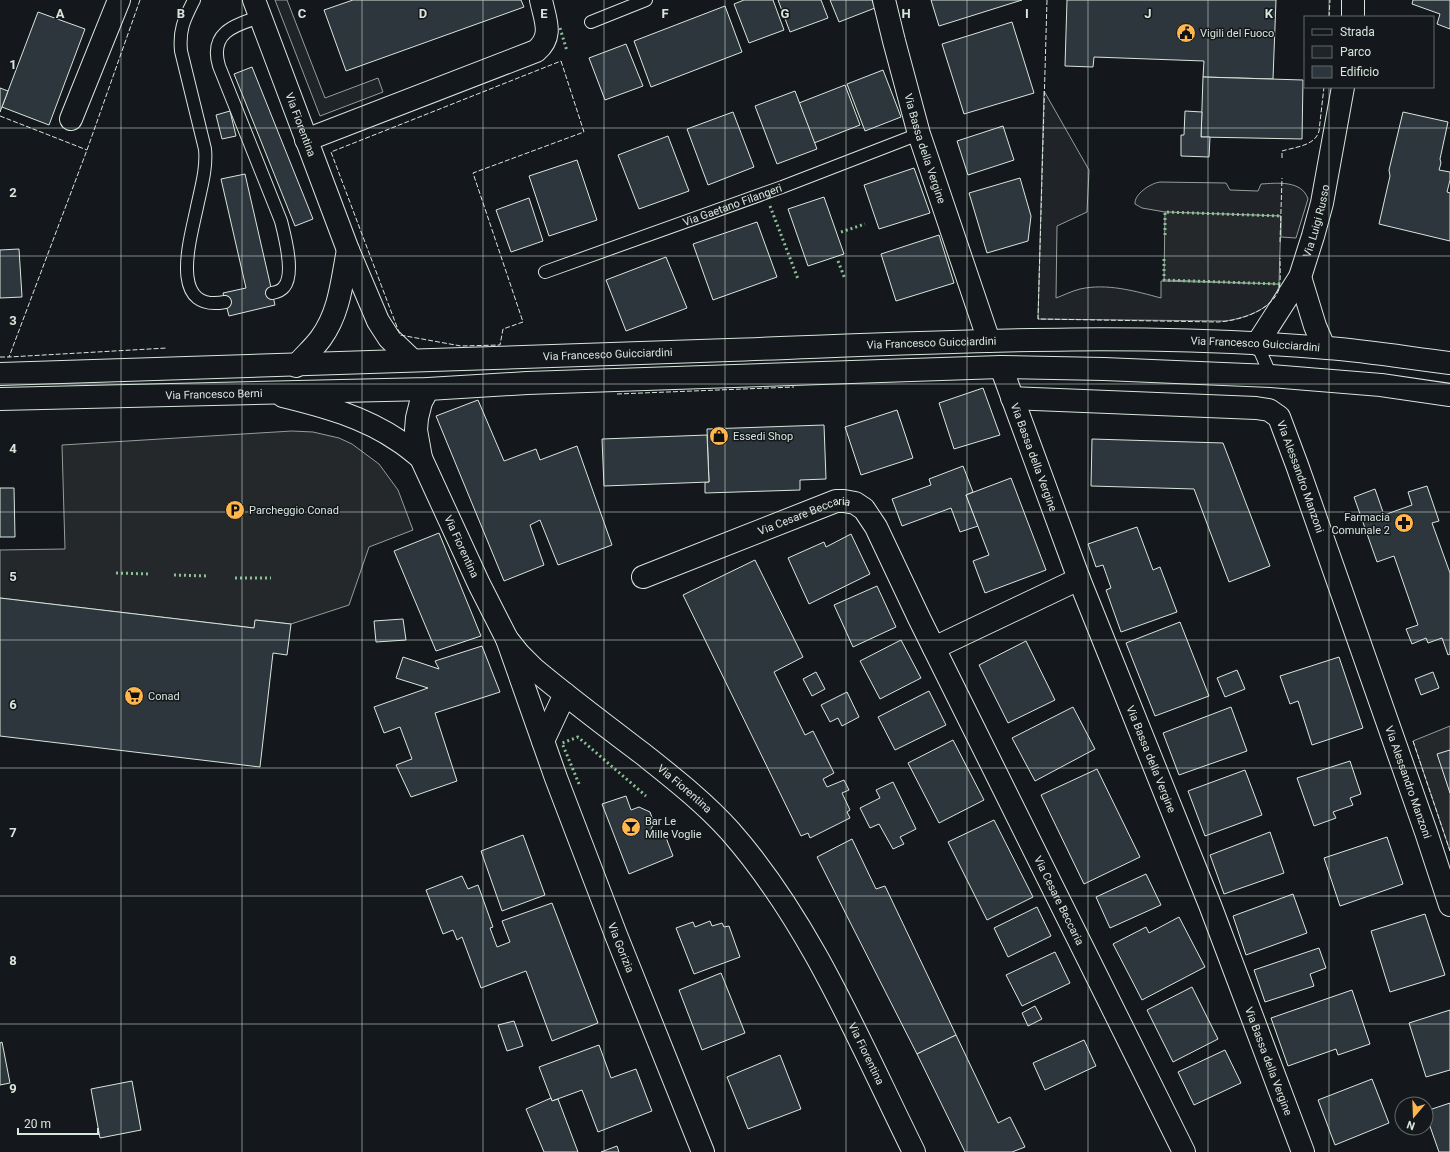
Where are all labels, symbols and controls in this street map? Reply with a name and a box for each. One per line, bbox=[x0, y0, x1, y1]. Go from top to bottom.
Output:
text: A bbox=[56, 6, 65, 21]
text: B bbox=[177, 6, 185, 21]
text: C bbox=[298, 6, 307, 21]
text: D bbox=[419, 6, 427, 21]
text: E bbox=[540, 6, 548, 21]
text: F bbox=[661, 6, 669, 21]
text: G bbox=[781, 6, 790, 21]
text: H bbox=[901, 6, 911, 21]
text: I bbox=[1025, 6, 1029, 21]
text: J bbox=[1144, 6, 1152, 21]
text: K bbox=[1265, 6, 1274, 21]
legend bbox=[1304, 16, 1434, 88]
public building icon: Vigili del Fuoco bbox=[1175, 22, 1197, 44]
text: Strada bbox=[1340, 25, 1375, 39]
place label: Vigili del Fuoco bbox=[1200, 27, 1274, 40]
text: Parco bbox=[1340, 45, 1371, 59]
text: 1 bbox=[9, 57, 17, 72]
text: Edificio bbox=[1340, 65, 1379, 79]
street label: Via Fiorentina bbox=[282, 91, 318, 159]
street label: Via Bassa della Vergine bbox=[901, 92, 948, 205]
street label: Via Gaetano Filangeri bbox=[681, 182, 784, 229]
street label: Via Luigi Russo bbox=[1301, 184, 1332, 259]
text: 2 bbox=[9, 185, 17, 200]
text: 3 bbox=[9, 313, 17, 328]
street label: Via Francesco Guicciardini bbox=[1190, 334, 1321, 354]
street label: Via Francesco Guicciardini bbox=[866, 335, 997, 352]
street label: Via Francesco Guicciardini bbox=[543, 346, 673, 363]
street label: Via Francesco Berni bbox=[165, 387, 263, 402]
street label: Via Bassa della Vergine bbox=[1008, 401, 1060, 513]
street label: Via Alessandro Manzoni bbox=[1274, 419, 1326, 535]
shop icon: Essedi Shop bbox=[708, 425, 730, 447]
place label: Essedi Shop bbox=[733, 430, 793, 443]
text: 4 bbox=[9, 441, 17, 456]
street label: Via Cesare Beccaria bbox=[756, 495, 852, 538]
parking icon: Parcheggio Conad bbox=[224, 499, 246, 521]
place label: Parcheggio Conad bbox=[249, 504, 339, 517]
place label: Farmacia Comunale 2 bbox=[1331, 511, 1390, 537]
pharmacy icon: Farmacia Comunale 2 bbox=[1393, 512, 1415, 534]
street label: Via Fiorentina bbox=[441, 513, 481, 580]
text: 5 bbox=[9, 569, 17, 584]
supermarket icon: Conad bbox=[123, 685, 145, 707]
place label: Conad bbox=[148, 690, 180, 703]
text: 6 bbox=[9, 697, 17, 712]
street label: Via Bassa della Vergine bbox=[1124, 704, 1178, 815]
street label: Via Alessandro Manzoni bbox=[1382, 724, 1434, 840]
street label: Via Fiorentina bbox=[655, 762, 714, 816]
place label: Bar Le Mille Voglie bbox=[645, 815, 702, 841]
bar icon: Bar Le Mille Voglie bbox=[620, 816, 642, 838]
text: 7 bbox=[9, 825, 17, 840]
street label: Via Cesare Beccaria bbox=[1031, 854, 1086, 947]
street label: Via Gorizia bbox=[605, 921, 636, 975]
text: 8 bbox=[9, 953, 17, 968]
street label: Via Bassa della Vergine bbox=[1242, 1005, 1295, 1117]
street label: Via Fiorentina bbox=[845, 1021, 887, 1087]
text: 9 bbox=[9, 1081, 17, 1096]
north arrow bbox=[1394, 1096, 1434, 1136]
scale bar bbox=[18, 1110, 98, 1136]
text: 20 m bbox=[24, 1117, 51, 1131]
text: N bbox=[1405, 1117, 1417, 1132]

